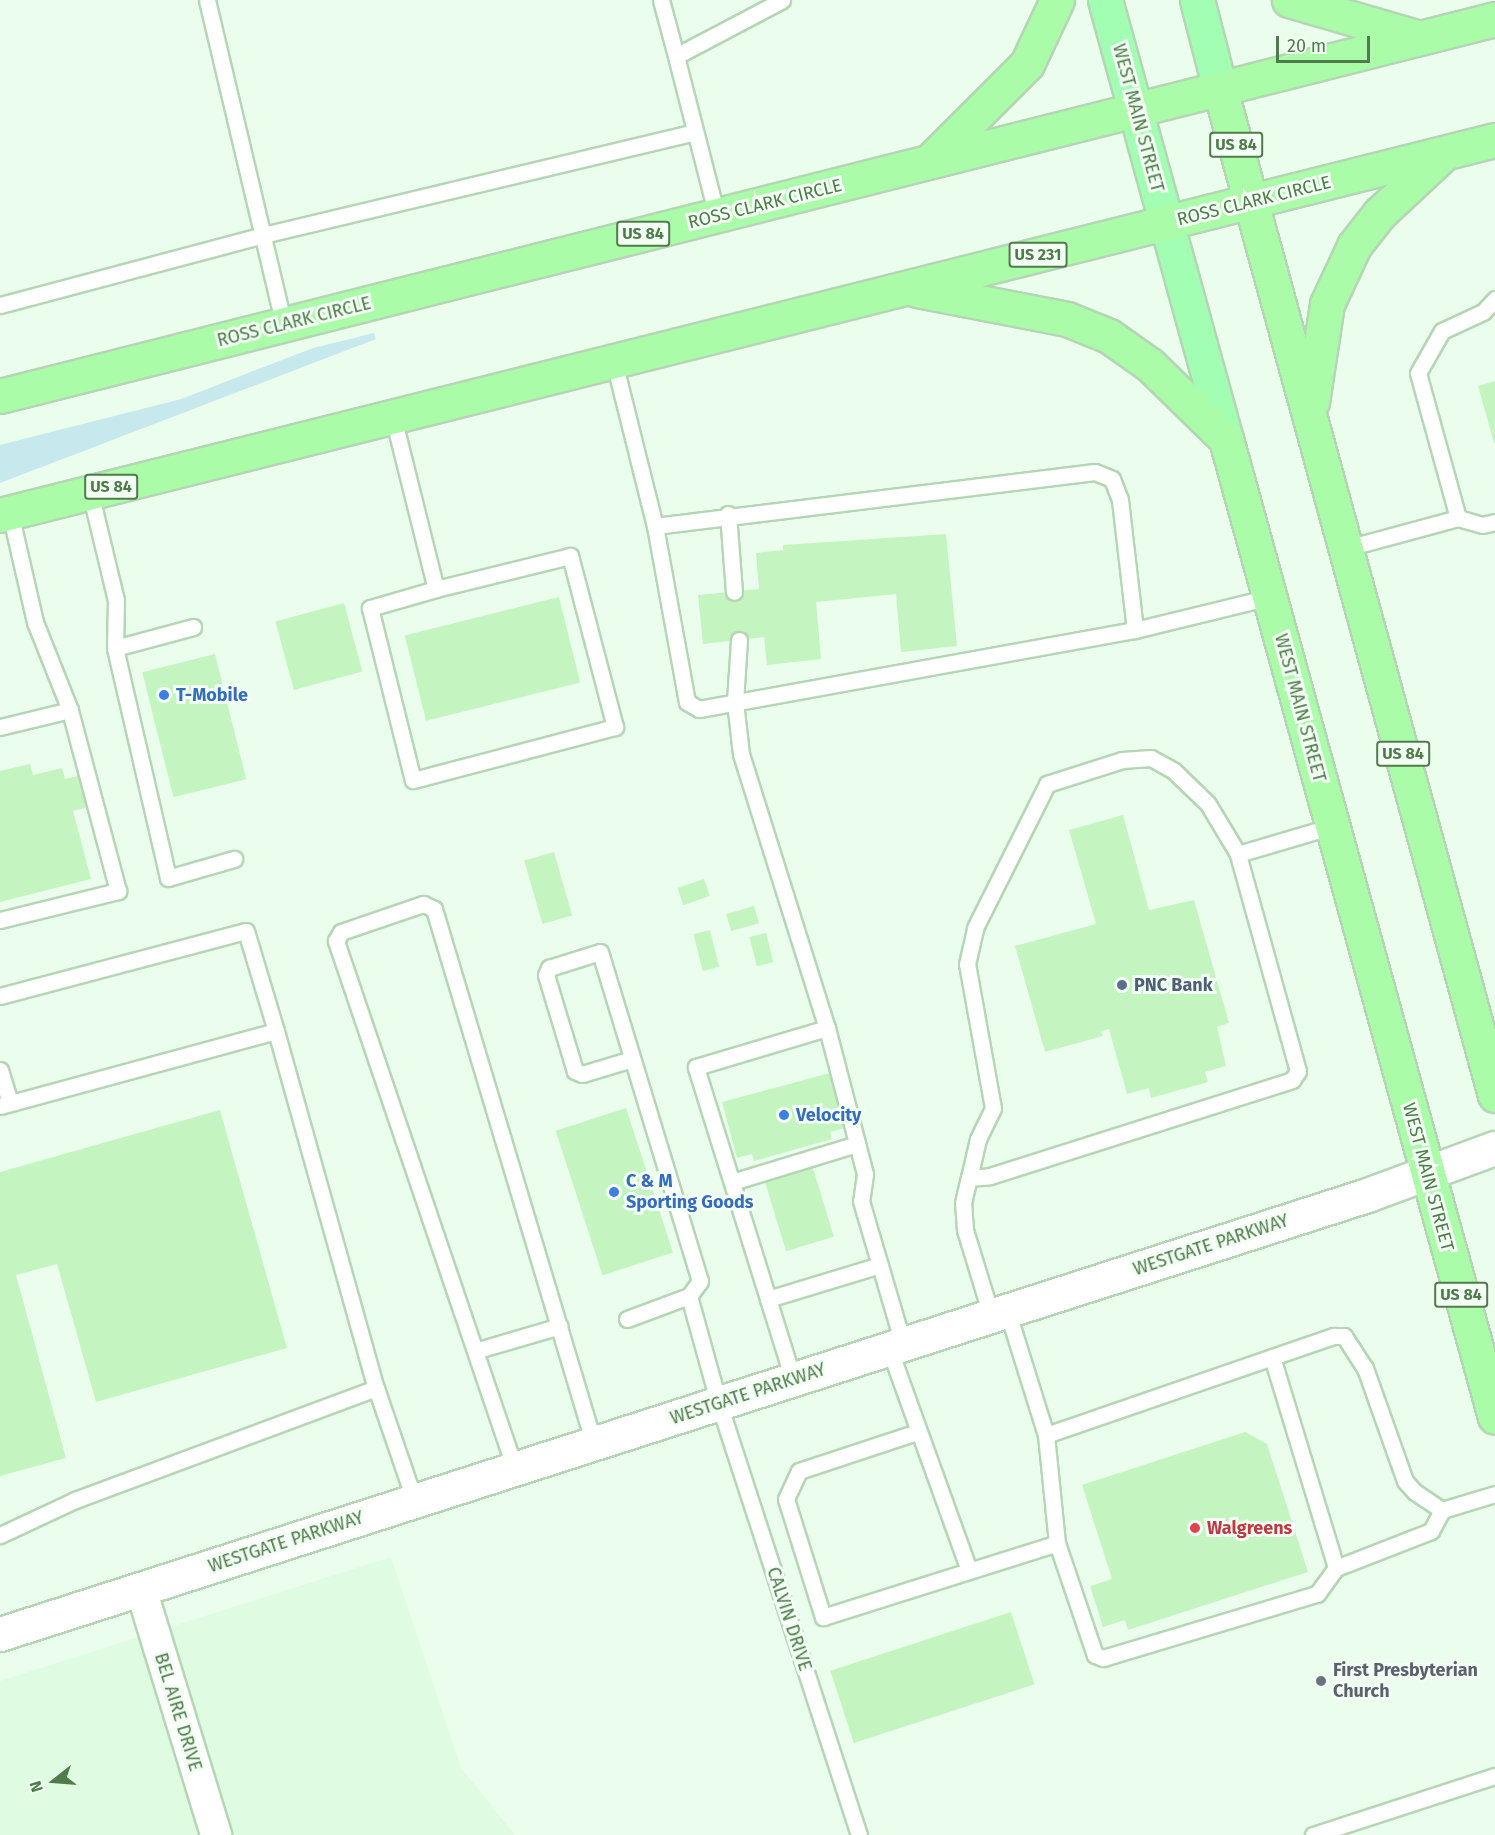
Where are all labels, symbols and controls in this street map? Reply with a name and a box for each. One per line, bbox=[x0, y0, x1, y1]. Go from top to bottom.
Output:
scale bar bbox=[1279, 24, 1374, 62]
text: 20 m bbox=[1287, 35, 1326, 57]
street label: WEST MAIN STREET bbox=[1108, 41, 1168, 195]
road number: US 84 bbox=[1209, 132, 1263, 158]
street label: ROSS CLARK CIRCLE bbox=[1175, 171, 1333, 231]
street label: ROSS CLARK CIRCLE bbox=[686, 174, 844, 234]
road number: US 84 bbox=[616, 221, 670, 247]
road number: US 231 bbox=[1008, 242, 1068, 268]
street label: ROSS CLARK CIRCLE bbox=[215, 292, 373, 352]
road number: US 84 bbox=[84, 474, 138, 500]
street label: WEST MAIN STREET bbox=[1270, 631, 1330, 785]
place label: T-Mobile bbox=[176, 684, 248, 706]
marker: T-Mobile bbox=[157, 688, 171, 702]
road number: US 84 bbox=[1376, 741, 1430, 767]
place label: PNC Bank bbox=[1134, 974, 1213, 996]
marker: PNC Bank bbox=[1115, 978, 1129, 992]
street label: WEST MAIN STREET bbox=[1398, 1100, 1458, 1254]
place label: Velocity bbox=[796, 1104, 861, 1126]
marker: Velocity bbox=[777, 1108, 791, 1122]
place label: C & M Sporting Goods bbox=[626, 1171, 753, 1214]
marker: C & M Sporting Goods bbox=[607, 1185, 621, 1199]
street label: WESTGATE PARKWAY bbox=[1130, 1210, 1292, 1280]
road number: US 84 bbox=[1434, 1282, 1488, 1308]
street label: WESTGATE PARKWAY bbox=[667, 1359, 829, 1429]
street label: WESTGATE PARKWAY bbox=[205, 1507, 367, 1577]
place label: Walgreens bbox=[1207, 1517, 1292, 1539]
marker: Walgreens bbox=[1188, 1521, 1202, 1535]
street label: CALVIN DRIVE bbox=[762, 1564, 816, 1674]
street label: BEL AIRE DRIVE bbox=[150, 1650, 206, 1774]
place label: First Presbyterian Church bbox=[1333, 1660, 1478, 1702]
marker: First Presbyterian Church bbox=[1314, 1674, 1328, 1688]
north arrow bbox=[24, 1751, 84, 1811]
text: N bbox=[26, 1779, 47, 1794]

